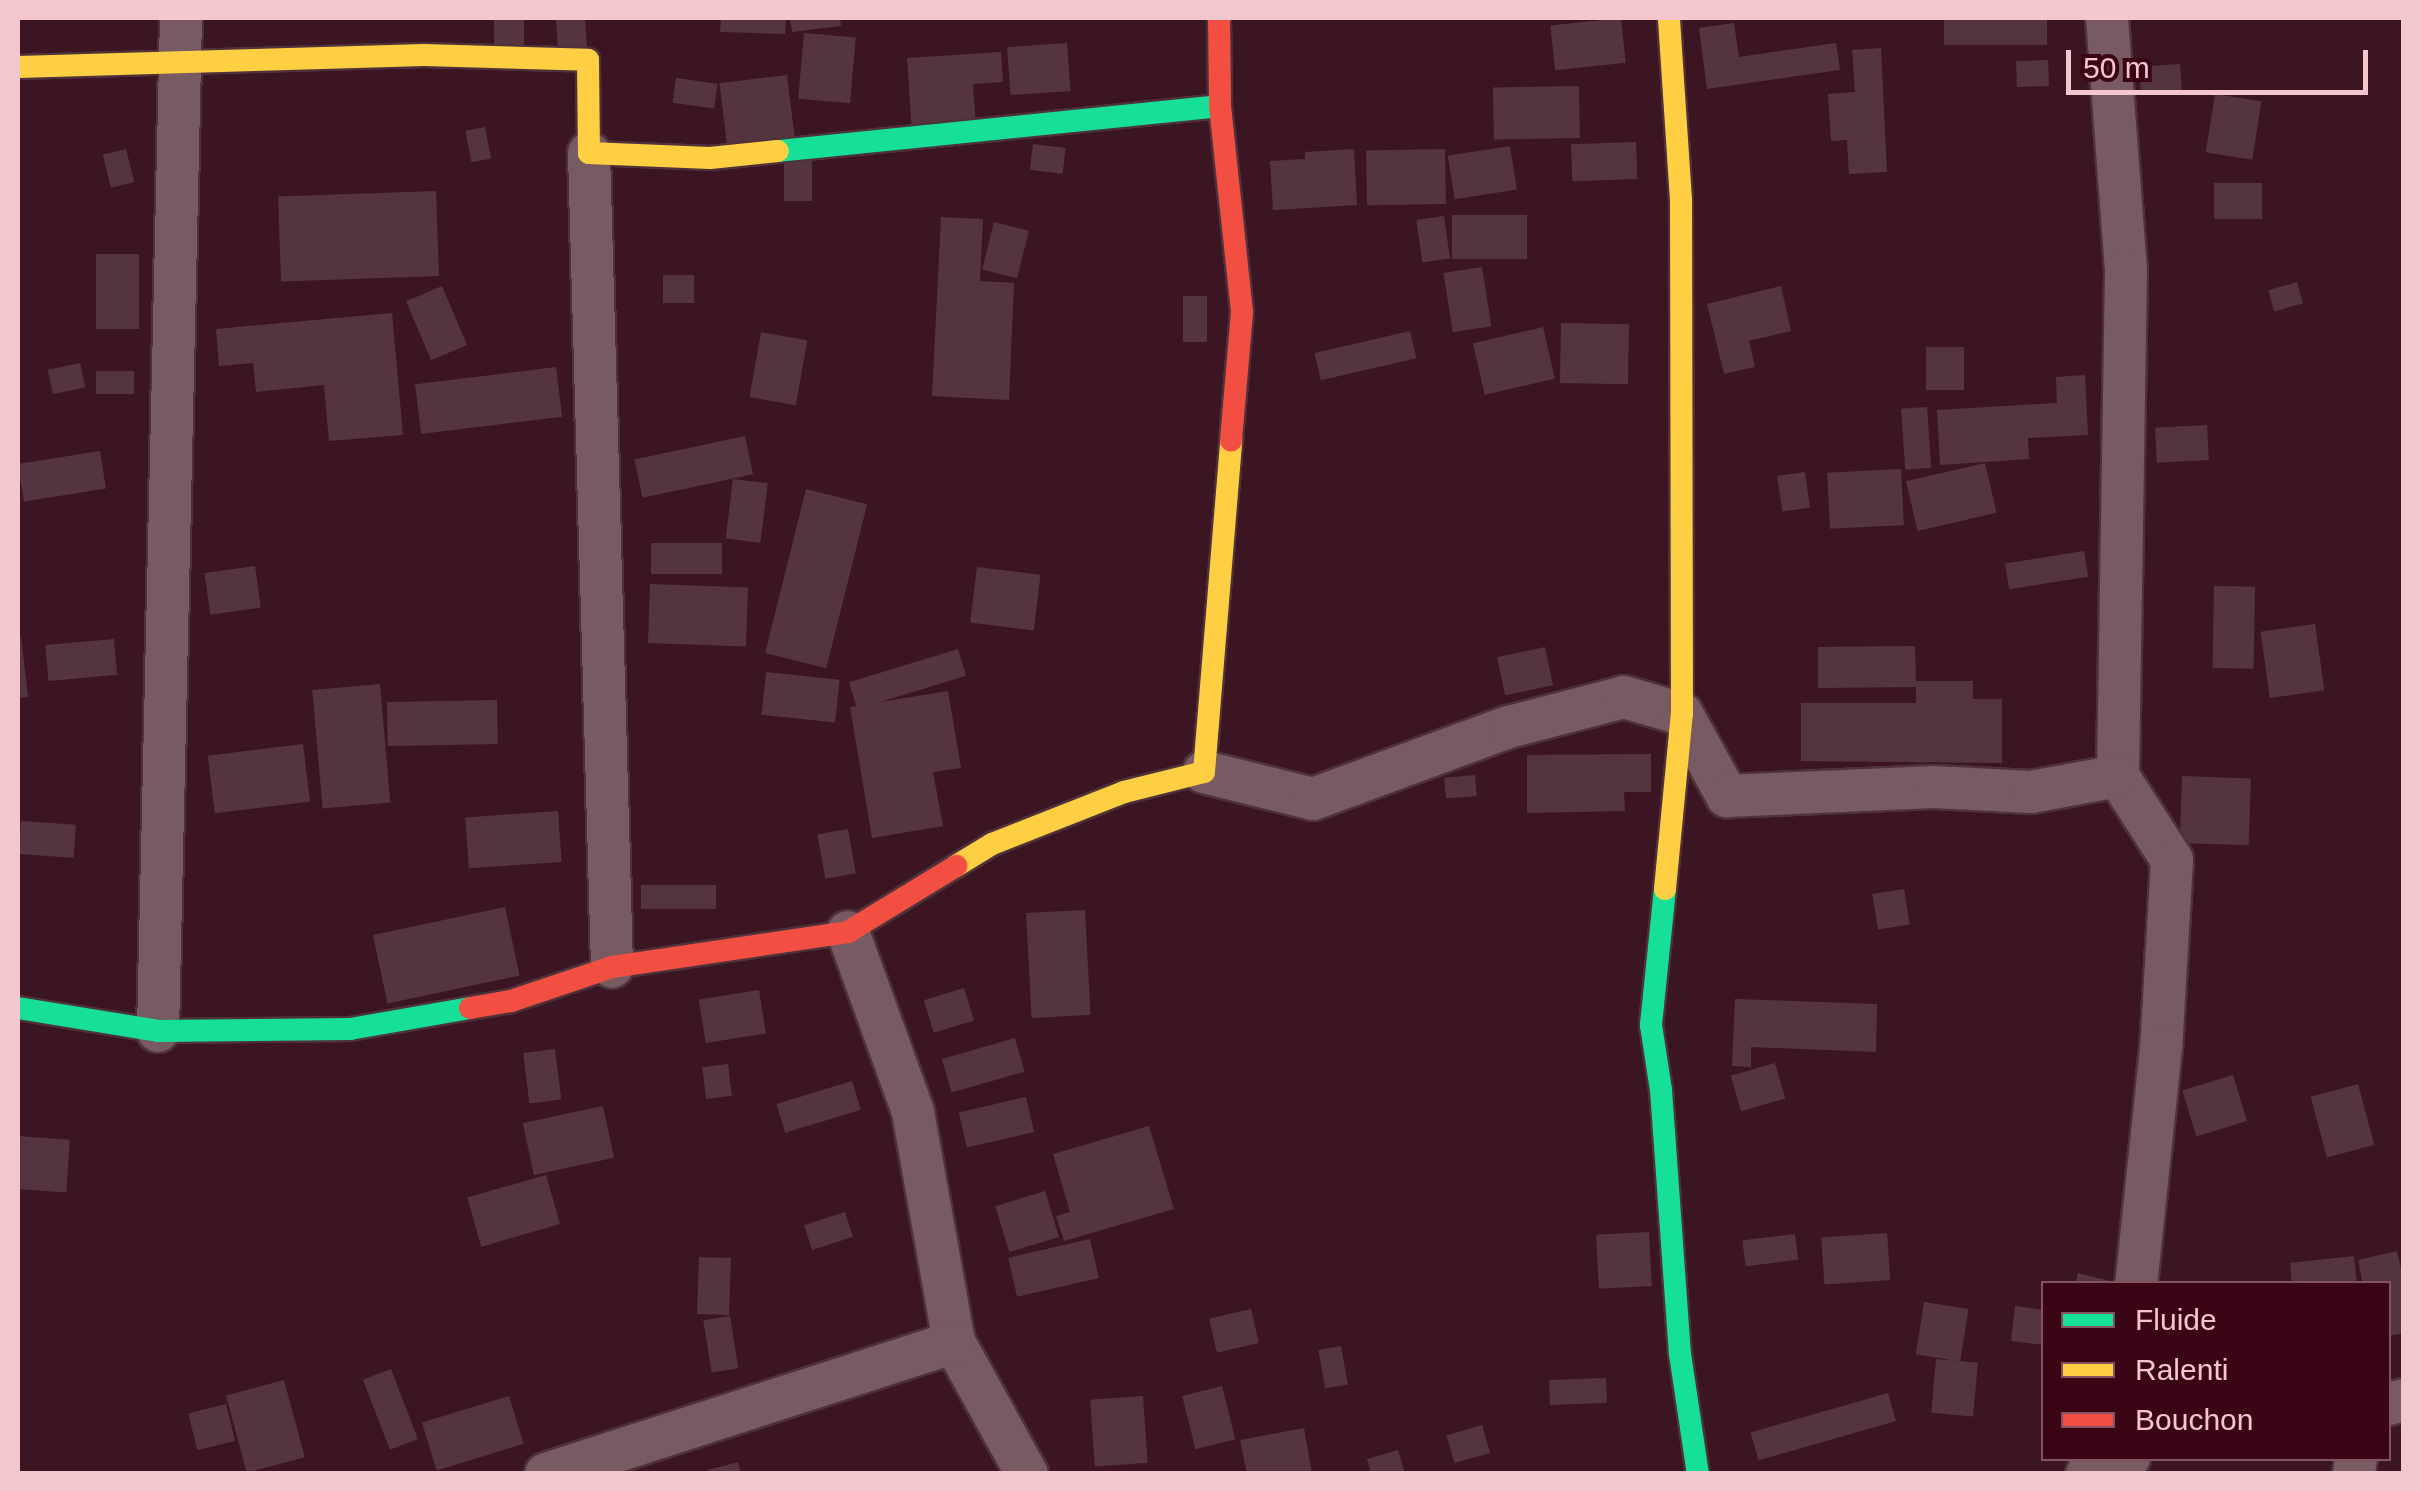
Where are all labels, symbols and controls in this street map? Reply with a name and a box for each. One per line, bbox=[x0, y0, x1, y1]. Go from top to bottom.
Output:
scale bar bbox=[2071, 30, 2374, 92]
text: 50 m bbox=[2083, 51, 2150, 84]
legend bbox=[2041, 1281, 2391, 1461]
text: Fluide bbox=[2135, 1303, 2217, 1336]
text: Ralenti bbox=[2135, 1353, 2228, 1386]
text: Bouchon bbox=[2135, 1403, 2253, 1436]

